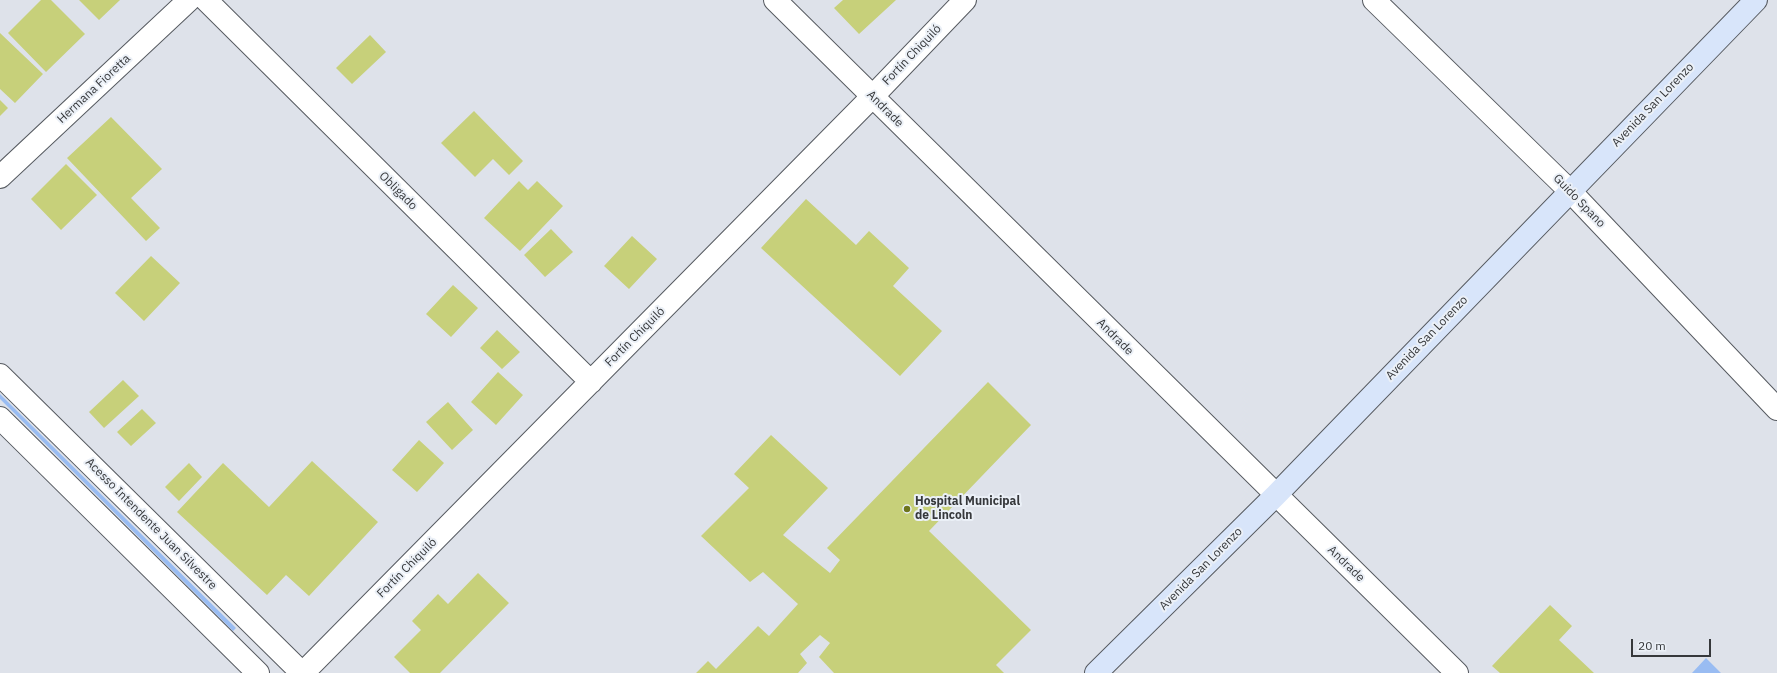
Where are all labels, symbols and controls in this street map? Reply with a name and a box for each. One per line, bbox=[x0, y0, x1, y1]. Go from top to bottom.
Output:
street label: Fortín Chiquiló bbox=[880, 22, 944, 88]
street label: Hermana Fioretta bbox=[55, 52, 133, 126]
street label: Avenida San Lorenzo bbox=[1609, 60, 1697, 150]
street label: Andrade bbox=[864, 88, 906, 130]
street label: Obligado bbox=[376, 169, 420, 213]
street label: Guido Spano bbox=[1550, 171, 1608, 231]
street label: Avenida San Lorenzo bbox=[1383, 293, 1471, 383]
street label: Fortín Chiquiló bbox=[602, 304, 668, 370]
street label: Andrade bbox=[1094, 316, 1136, 358]
street label: Acesso Intendente Juan Silvestre bbox=[82, 455, 220, 593]
place label: Hospital Municipal de Lincoln bbox=[915, 495, 1020, 523]
marker: Hospital Municipal de Lincoln bbox=[902, 504, 912, 514]
street label: Avenida San Lorenzo bbox=[1157, 525, 1245, 613]
street label: Fortín Chiquiló bbox=[374, 535, 440, 601]
street label: Andrade bbox=[1325, 543, 1367, 585]
scale bar bbox=[1633, 631, 1713, 657]
text: 20 m bbox=[1638, 638, 1666, 653]

